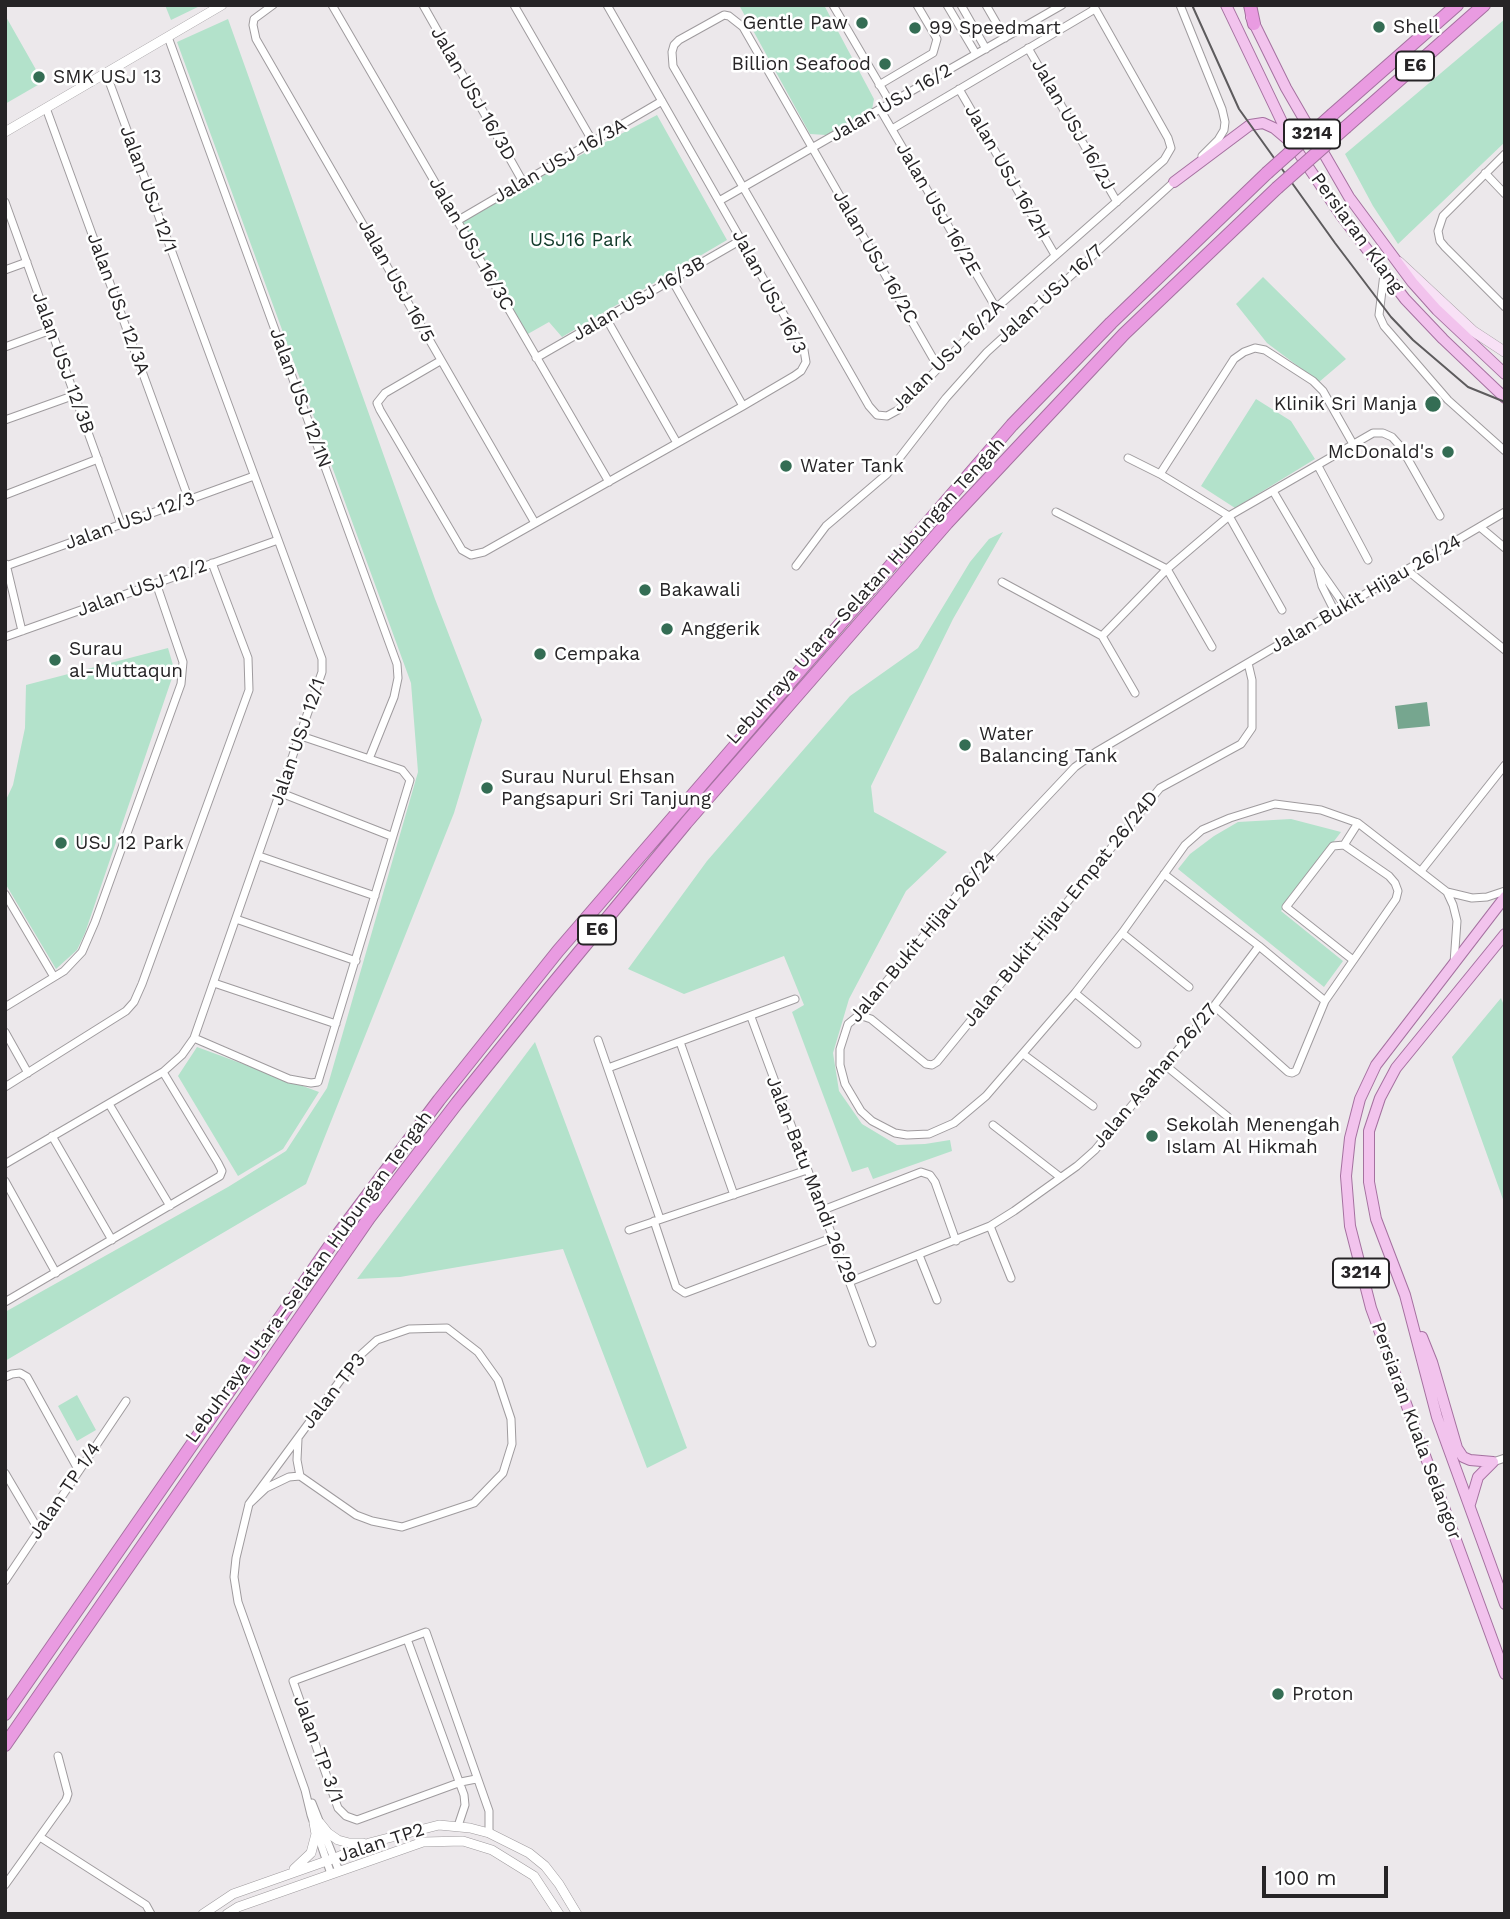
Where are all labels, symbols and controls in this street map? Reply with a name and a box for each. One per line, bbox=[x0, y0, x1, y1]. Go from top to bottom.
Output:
place label: Gentle Paw bbox=[742, 12, 848, 34]
marker: Gentle Paw bbox=[854, 15, 870, 31]
place label: Shell bbox=[1393, 16, 1440, 38]
place label: 99 Speedmart bbox=[929, 17, 1061, 39]
marker: Shell bbox=[1371, 19, 1387, 35]
marker: 99 Speedmart bbox=[907, 20, 923, 36]
street label: Jalan USJ 16/3D bbox=[425, 23, 521, 165]
road number: E6 bbox=[1396, 52, 1434, 80]
place label: Billion Seafood bbox=[732, 53, 871, 75]
street label: Jalan USJ 16/2J bbox=[1026, 55, 1120, 195]
marker: Billion Seafood bbox=[877, 56, 893, 72]
street label: Jalan USJ 16/2 bbox=[826, 59, 956, 147]
place label: SMK USJ 13 bbox=[53, 66, 162, 88]
marker: SMK USJ 13 bbox=[31, 69, 47, 85]
street label: Jalan USJ 16/2H bbox=[959, 101, 1055, 243]
street label: Jalan USJ 16/3A bbox=[489, 114, 631, 208]
road number: 3214 bbox=[1284, 119, 1340, 148]
street label: Jalan USJ 12/1 bbox=[115, 123, 181, 255]
street label: Jalan USJ 16/2E bbox=[891, 139, 985, 279]
street label: Persiaran Klang bbox=[1306, 168, 1408, 298]
street label: Jalan USJ 16/3C bbox=[424, 173, 518, 315]
street label: Jalan USJ 16/2C bbox=[828, 186, 922, 328]
street label: Jalan USJ 16/5 bbox=[353, 215, 439, 347]
street label: Jalan USJ 16/3 bbox=[727, 226, 811, 358]
park label: USJ16 Park bbox=[530, 229, 632, 251]
street label: Jalan USJ 12/3A bbox=[82, 230, 154, 378]
street label: Jalan USJ 16/7 bbox=[992, 240, 1108, 348]
street label: Jalan USJ 16/3B bbox=[569, 252, 709, 346]
street label: Jalan USJ 12/3B bbox=[27, 289, 99, 437]
street label: Jalan USJ 16/2A bbox=[887, 295, 1009, 417]
street label: Jalan USJ 12/1N bbox=[264, 325, 336, 471]
place label: Klinik Sri Manja bbox=[1274, 393, 1417, 415]
marker: Klinik Sri Manja bbox=[1423, 394, 1443, 414]
street label: Lebuhraya Utara–Selatan Hubungan Tengah bbox=[722, 433, 1010, 749]
place label: McDonald's bbox=[1328, 441, 1434, 463]
marker: McDonald's bbox=[1440, 444, 1456, 460]
place label: Water Tank bbox=[800, 455, 904, 477]
marker: Water Tank bbox=[778, 458, 794, 474]
street label: Jalan USJ 12/3 bbox=[62, 487, 198, 555]
street label: Jalan Bukit Hijau 26/24 bbox=[1267, 530, 1465, 658]
street label: Jalan USJ 12/2 bbox=[74, 554, 210, 622]
place label: Bakawali bbox=[659, 579, 741, 601]
marker: Bakawali bbox=[637, 582, 653, 598]
place label: Anggerik bbox=[681, 618, 760, 640]
marker: Anggerik bbox=[659, 621, 675, 637]
place label: Surau al-Muttaqun bbox=[69, 638, 183, 682]
place label: Cempaka bbox=[554, 643, 640, 665]
marker: Cempaka bbox=[532, 646, 548, 662]
marker: Surau al-Muttaqun bbox=[47, 652, 63, 668]
street label: Jalan USJ 12/1 bbox=[266, 675, 330, 809]
place label: Water Balancing Tank bbox=[979, 723, 1117, 767]
marker: Water Balancing Tank bbox=[957, 737, 973, 753]
place label: Surau Nurul Ehsan Pangsapuri Sri Tanjung bbox=[501, 766, 711, 810]
marker: Surau Nurul Ehsan Pangsapuri Sri Tanjung bbox=[479, 780, 495, 796]
street label: Jalan Bukit Hijau Empat 26/24D bbox=[959, 786, 1163, 1032]
place label: USJ 12 Park bbox=[75, 832, 184, 854]
marker: USJ 12 Park bbox=[53, 835, 69, 851]
street label: Jalan Bukit Hijau 26/24 bbox=[845, 847, 1001, 1027]
road number: E6 bbox=[578, 916, 616, 945]
street label: Jalan Asahan 26/27 bbox=[1088, 999, 1222, 1153]
street label: Jalan Batu Mandi 26/29 bbox=[761, 1073, 861, 1287]
street label: Lebuhraya Utara–Selatan Hubungan Tengah bbox=[181, 1106, 437, 1448]
place label: Sekolah Menengah Islam Al Hikmah bbox=[1166, 1114, 1340, 1158]
marker: Sekolah Menengah Islam Al Hikmah bbox=[1144, 1128, 1160, 1144]
road number: 3214 bbox=[1333, 1258, 1389, 1288]
street label: Persiaran Kuala Selangor bbox=[1366, 1319, 1466, 1543]
street label: Jalan TP3 bbox=[297, 1348, 371, 1434]
street label: Jalan TP 1/4 bbox=[24, 1438, 106, 1544]
place label: Proton bbox=[1292, 1683, 1353, 1705]
marker: Proton bbox=[1270, 1686, 1286, 1702]
street label: Jalan TP 3/1 bbox=[288, 1692, 348, 1806]
street label: Jalan TP2 bbox=[335, 1818, 427, 1868]
scale bar bbox=[1265, 1853, 1391, 1897]
text: 100 m bbox=[1275, 1865, 1337, 1890]

